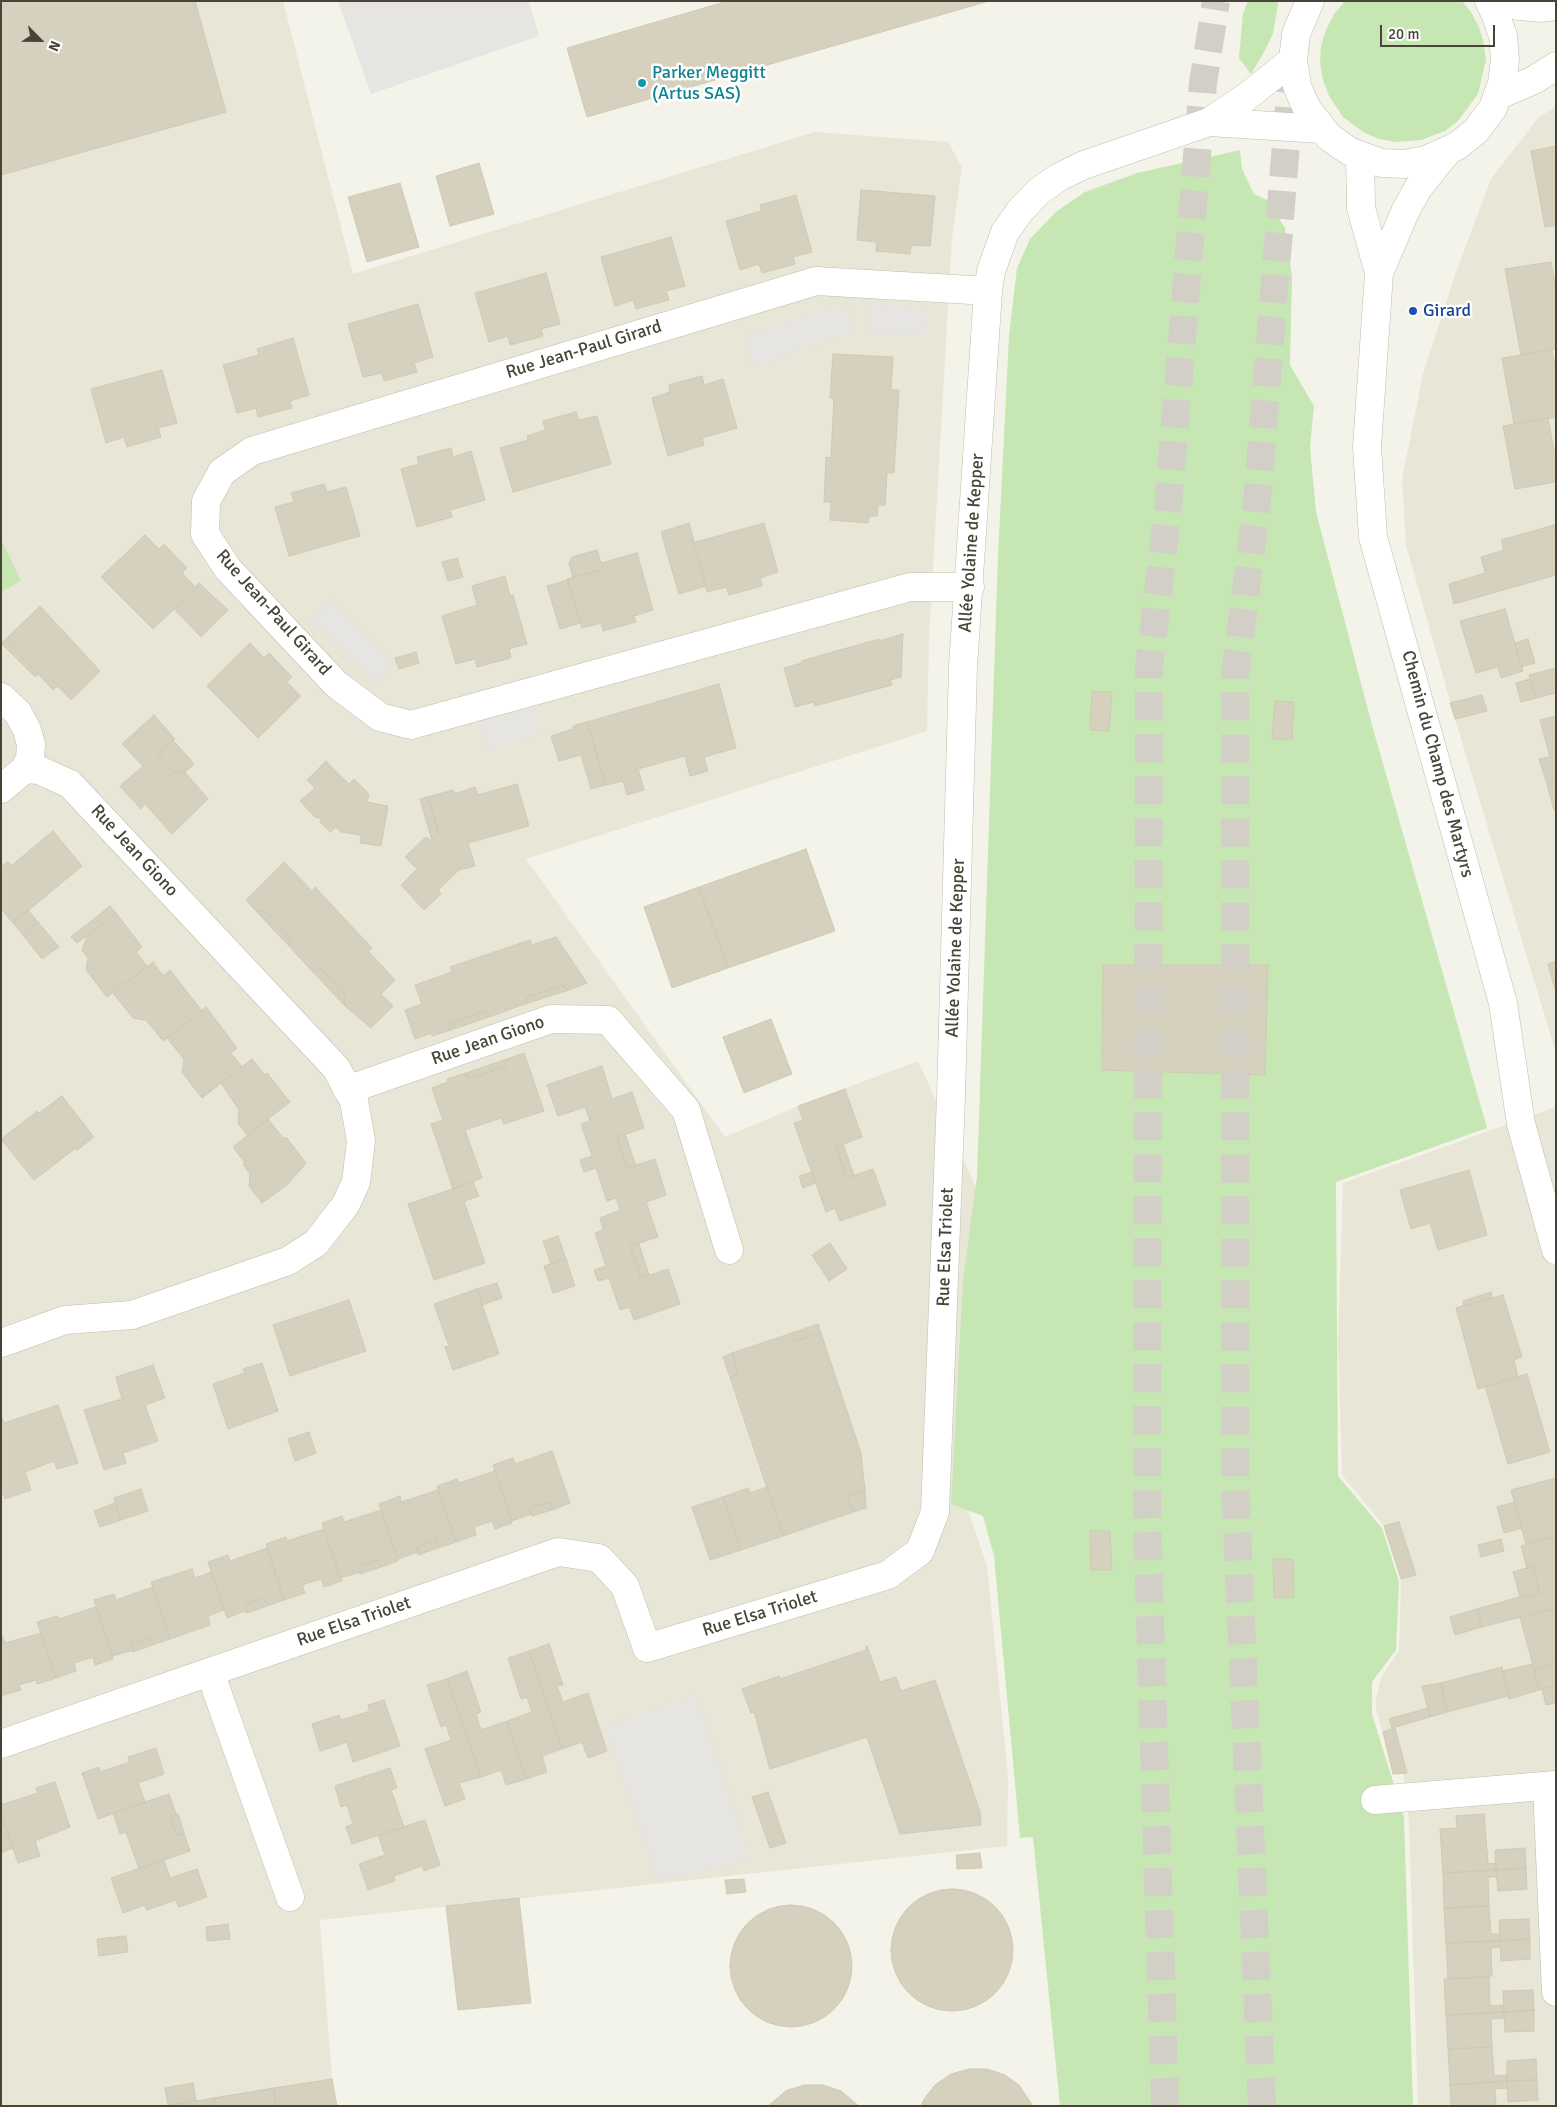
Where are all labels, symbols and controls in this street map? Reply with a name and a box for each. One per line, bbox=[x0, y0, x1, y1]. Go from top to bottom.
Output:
north arrow bbox=[15, 15, 65, 65]
scale bar bbox=[1382, 15, 1497, 47]
text: 20 m bbox=[1388, 25, 1419, 43]
text: N bbox=[45, 38, 64, 54]
place label: Parker Meggitt (Artus SAS) bbox=[652, 62, 766, 104]
marker: Parker Meggitt (Artus SAS) bbox=[636, 77, 648, 89]
place label: Girard bbox=[1423, 300, 1471, 322]
marker: Girard bbox=[1407, 305, 1419, 317]
street label: Rue Jean-Paul Girard bbox=[504, 316, 664, 384]
street label: Allée Yolaine de Kepper bbox=[955, 453, 989, 633]
street label: Rue Jean-Paul Girard bbox=[211, 546, 335, 680]
street label: Chemin du Champ des Martyrs bbox=[1396, 648, 1478, 880]
street label: Rue Jean Giono bbox=[86, 800, 182, 902]
street label: Allée Yolaine de Kepper bbox=[942, 858, 970, 1038]
street label: Rue Jean Giono bbox=[429, 1012, 547, 1070]
street label: Rue Elsa Triolet bbox=[933, 1187, 959, 1307]
street label: Rue Elsa Triolet bbox=[700, 1586, 820, 1642]
street label: Rue Elsa Triolet bbox=[294, 1592, 414, 1652]

